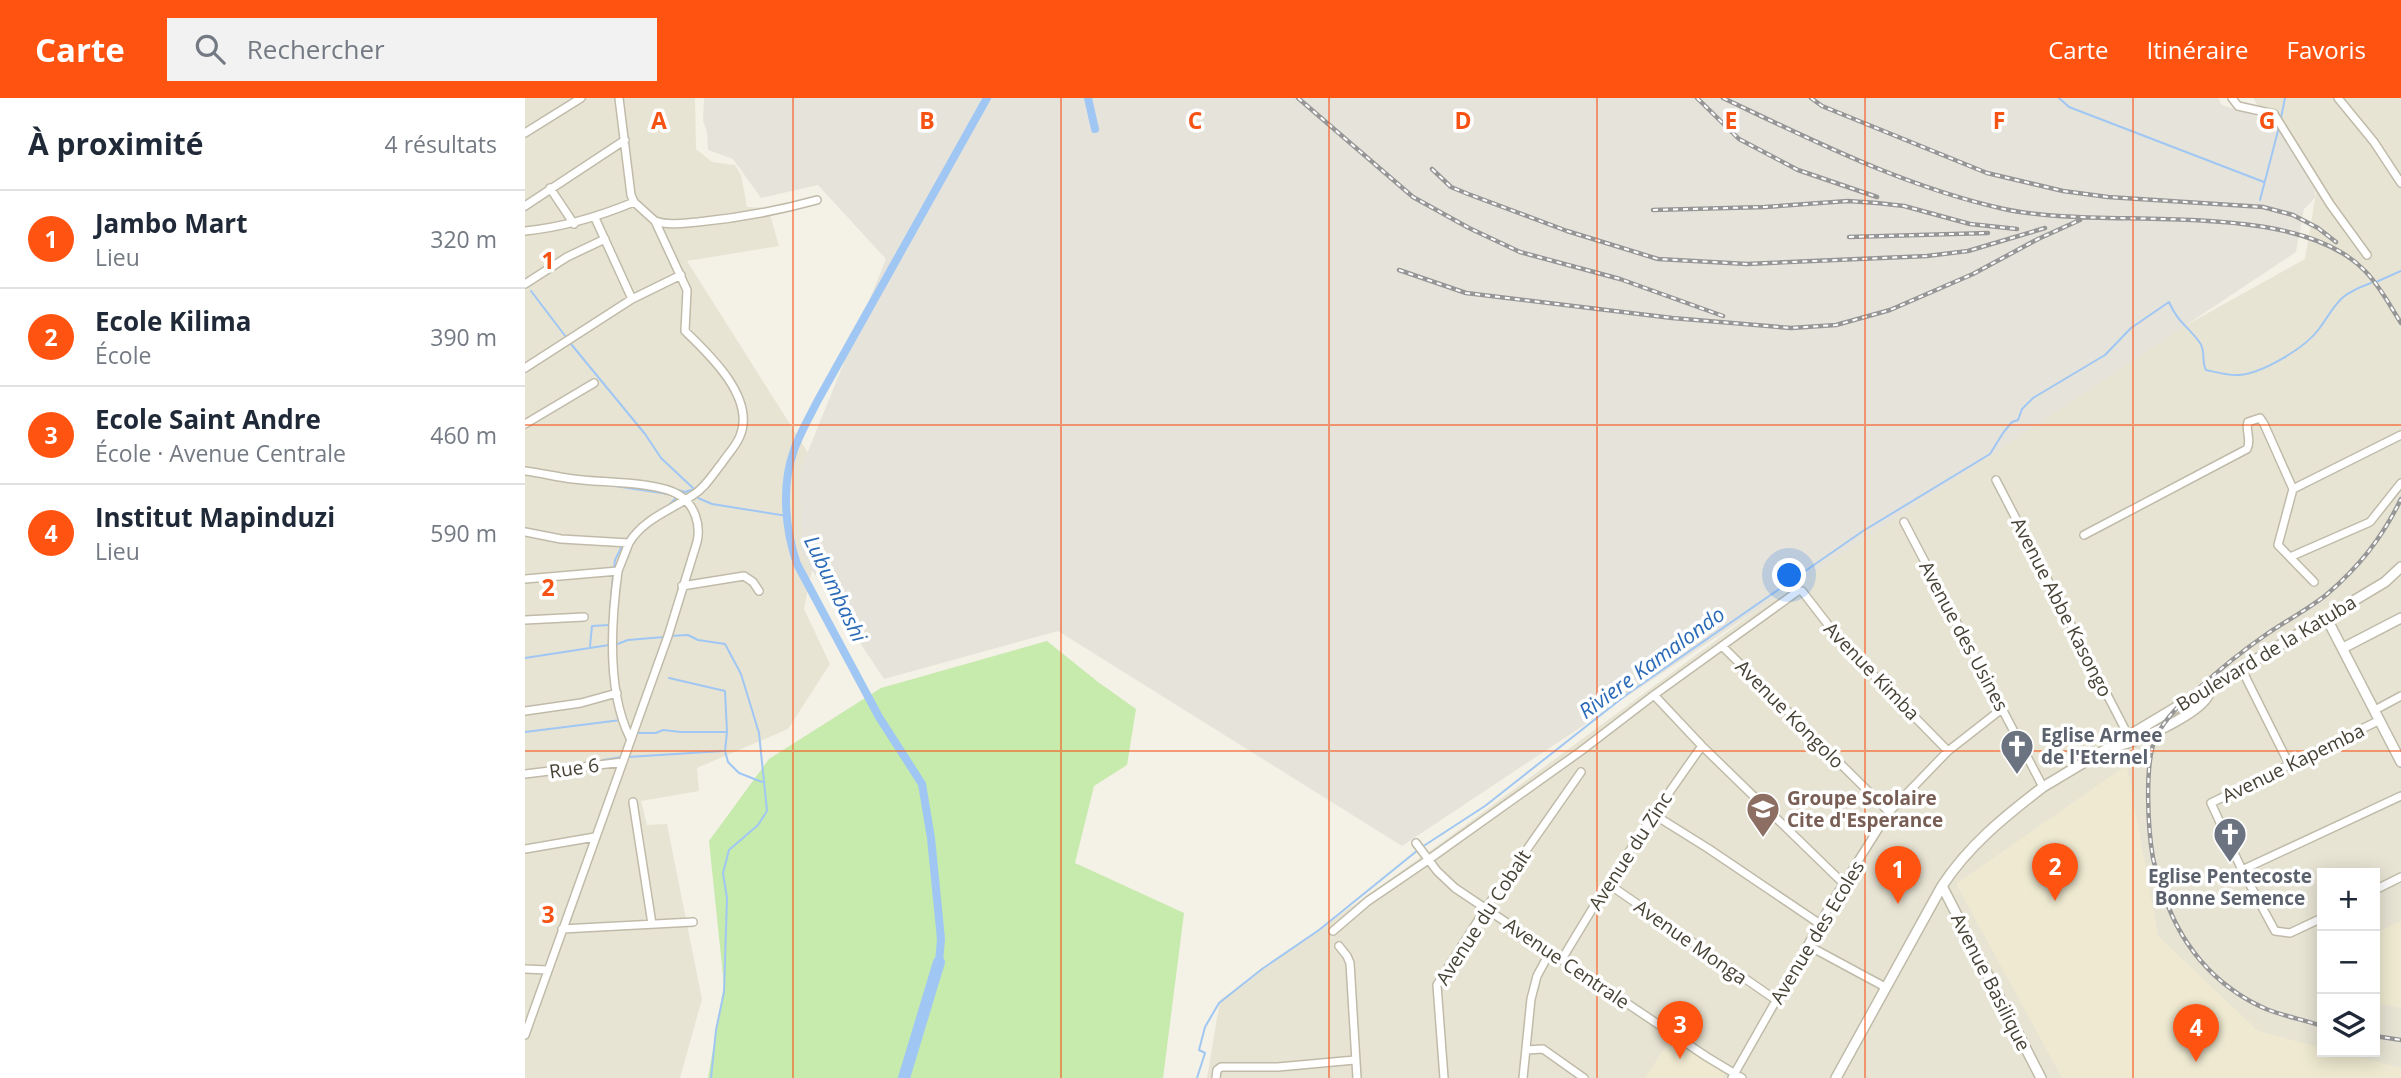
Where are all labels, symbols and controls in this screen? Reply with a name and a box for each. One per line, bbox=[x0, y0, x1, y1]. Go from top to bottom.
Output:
search box bbox=[167, 18, 657, 81]
text: Carte bbox=[35, 27, 125, 72]
icon: search bbox=[191, 30, 229, 68]
text: Rechercher bbox=[247, 31, 385, 67]
text: Carte bbox=[2048, 33, 2109, 66]
text: Itinéraire bbox=[2147, 33, 2249, 66]
text: Favoris bbox=[2287, 33, 2366, 66]
text: A bbox=[651, 104, 667, 136]
text: B bbox=[919, 104, 935, 136]
text: C bbox=[1188, 104, 1202, 136]
text: D bbox=[1454, 104, 1472, 136]
text: E bbox=[1725, 104, 1737, 136]
text: F bbox=[1993, 104, 2005, 136]
text: G bbox=[2259, 104, 2275, 136]
text: À proximité bbox=[28, 123, 204, 164]
text: 4 résultats bbox=[385, 128, 497, 160]
text: Jambo Mart bbox=[95, 205, 247, 241]
text: 1 bbox=[44, 223, 58, 255]
text: 320 m bbox=[430, 223, 497, 255]
text: Lieu bbox=[95, 241, 140, 273]
text: 1 bbox=[541, 244, 555, 276]
text: Ecole Kilima bbox=[95, 303, 251, 339]
text: 2 bbox=[44, 321, 58, 353]
text: 390 m bbox=[430, 321, 497, 353]
text: École bbox=[95, 339, 151, 371]
text: Ecole Saint Andre bbox=[95, 401, 321, 437]
text: 3 bbox=[44, 419, 58, 451]
text: 460 m bbox=[430, 419, 497, 451]
text: École · Avenue Centrale bbox=[95, 437, 346, 469]
text: Institut Mapinduzi bbox=[95, 499, 335, 535]
street label: Avenue Abbe Kasongo bbox=[2005, 513, 2119, 701]
text: 4 bbox=[44, 517, 58, 549]
text: 590 m bbox=[430, 517, 497, 549]
water label: Lubumbashi bbox=[798, 531, 874, 647]
text: Lieu bbox=[95, 535, 140, 567]
street label: Avenue des Usines bbox=[1913, 556, 2015, 716]
your location bbox=[1772, 558, 1806, 592]
text: 2 bbox=[541, 571, 555, 603]
street label: Boulevard de la Katuba bbox=[2171, 589, 2361, 717]
water label: Riviere Kamalondo bbox=[1573, 600, 1730, 725]
street label: Avenue Kimba bbox=[1818, 616, 1926, 726]
street label: Avenue Kongolo bbox=[1730, 654, 1850, 774]
street label: Avenue Kapemba bbox=[2217, 717, 2369, 809]
place label: Eglise Armee de l'Eternel bbox=[2041, 722, 2162, 770]
church icon: Eglise Armee de l'Eternel bbox=[1998, 727, 2036, 776]
street label: Rue 6 bbox=[548, 752, 600, 784]
place label: Groupe Scolaire Cite d'Esperance bbox=[1787, 785, 1943, 833]
street label: Avenue du Zinc bbox=[1582, 787, 1678, 915]
school or university icon: Groupe Scolaire Cite d'Esperance bbox=[1744, 790, 1782, 839]
church icon: Eglise Pentecoste Bonne Semence bbox=[2211, 815, 2249, 864]
pin: 2 bbox=[2032, 843, 2078, 901]
street label: Avenue du Cobalt bbox=[1429, 844, 1537, 990]
pin: 1 bbox=[1875, 846, 1921, 904]
street label: Avenue des Ecoles bbox=[1764, 855, 1870, 1009]
place label: Eglise Pentecoste Bonne Semence bbox=[2148, 863, 2312, 911]
map controls bbox=[2317, 868, 2380, 1057]
button: + bbox=[2317, 868, 2380, 931]
street label: Avenue Monga bbox=[1629, 893, 1753, 991]
text: 3 bbox=[541, 898, 555, 930]
street label: Avenue Basilique bbox=[1945, 909, 2037, 1055]
street label: Avenue Centrale bbox=[1499, 911, 1635, 1015]
button: − bbox=[2317, 931, 2380, 994]
button: layers bbox=[2317, 994, 2380, 1057]
pin: 3 bbox=[1657, 1001, 1703, 1059]
pin: 4 bbox=[2173, 1004, 2219, 1062]

